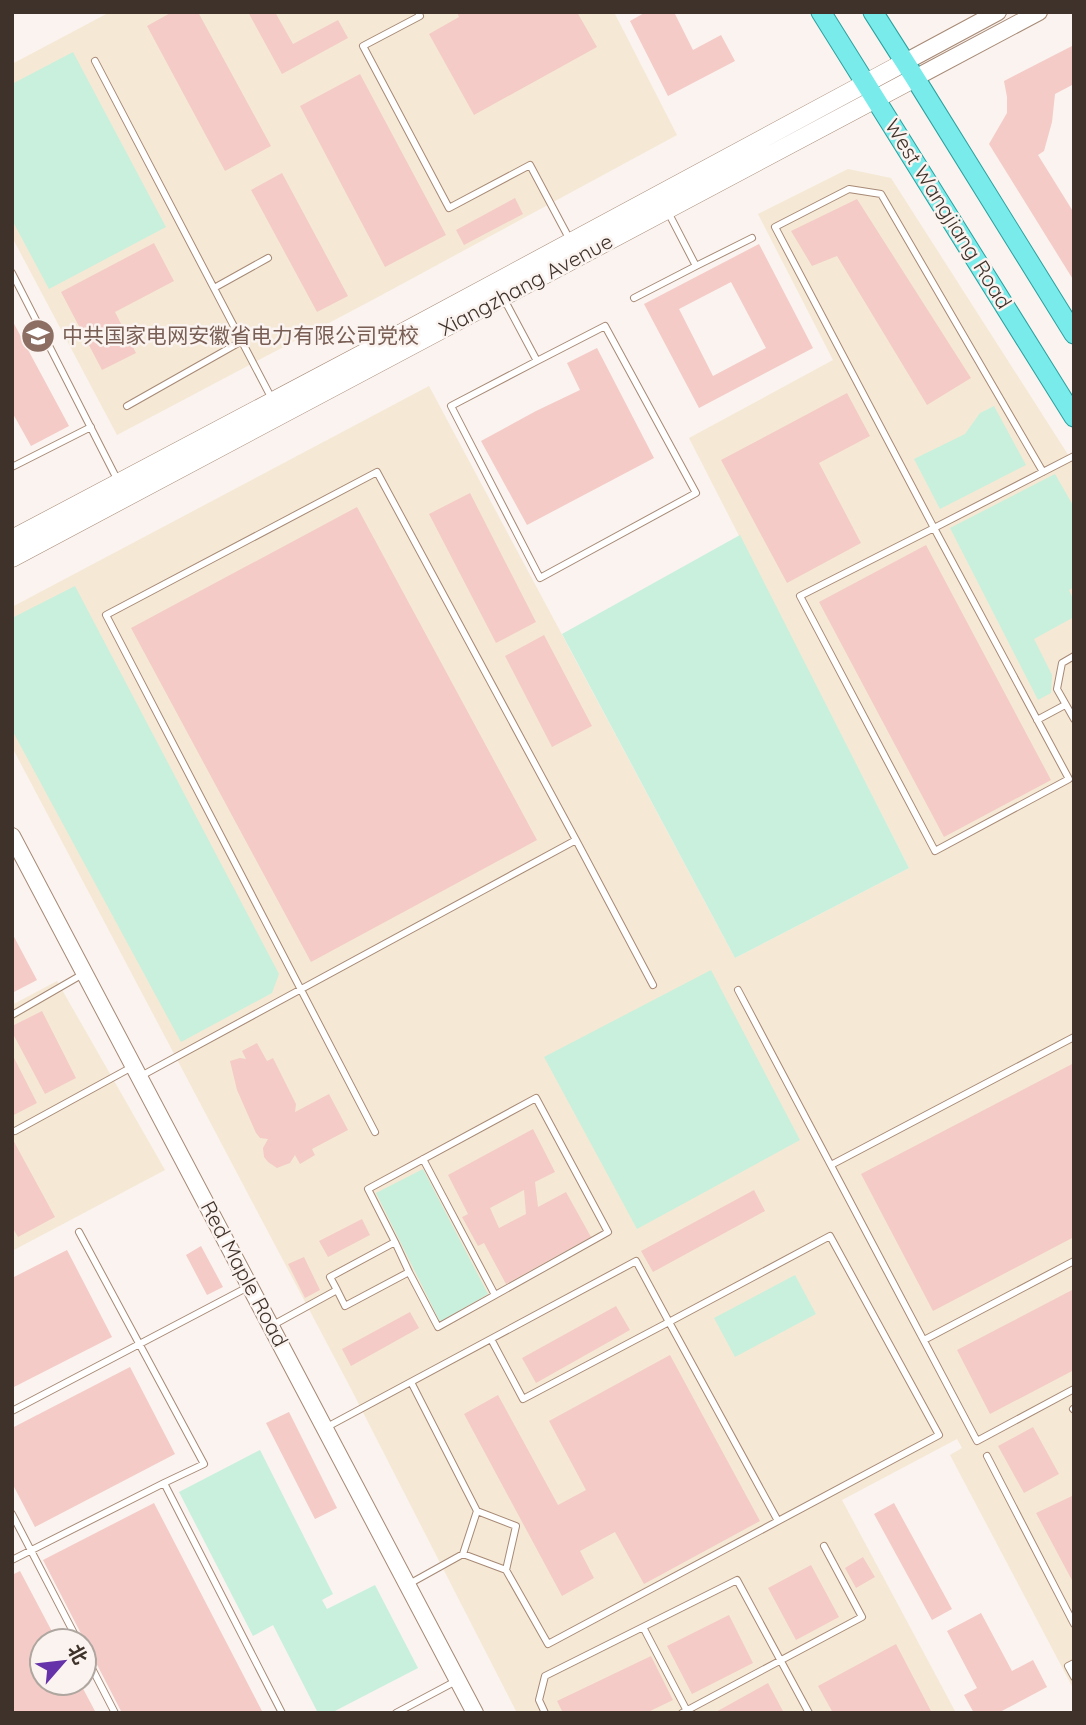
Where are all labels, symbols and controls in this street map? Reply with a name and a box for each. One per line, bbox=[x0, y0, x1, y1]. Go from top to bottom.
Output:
street label: West Wangjiang Road bbox=[880, 114, 1018, 313]
street label: Xiangzhang Avenue bbox=[434, 227, 617, 341]
school or university icon: 中共国家电网安徽省电力有限公司党校 bbox=[19, 317, 57, 355]
place label: 中共国家电网安徽省电力有限公司党校 bbox=[62, 322, 419, 348]
street label: Red Maple Road bbox=[196, 1196, 294, 1351]
north arrow bbox=[28, 1627, 98, 1697]
text: 北 bbox=[63, 1640, 93, 1668]

